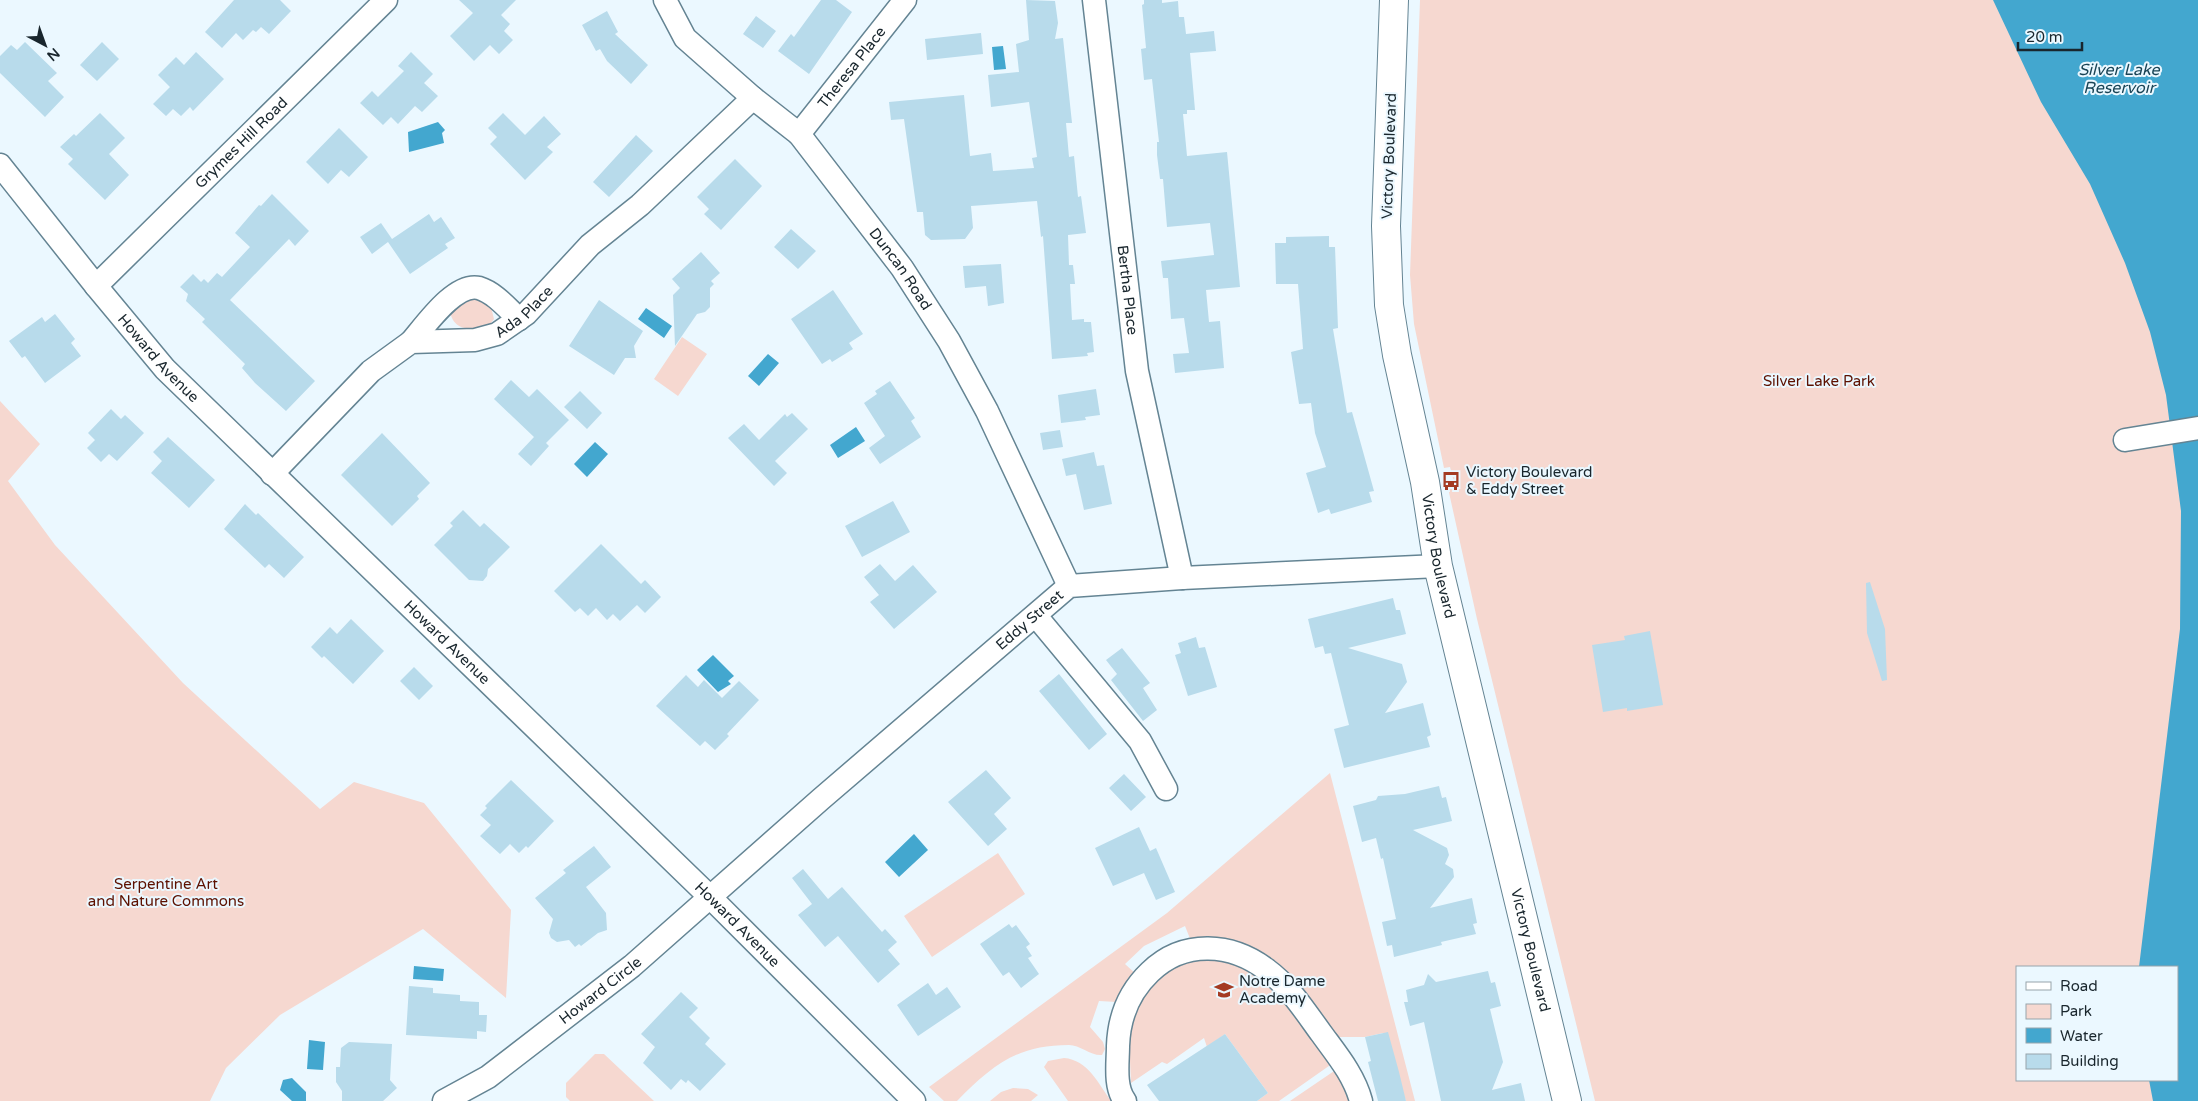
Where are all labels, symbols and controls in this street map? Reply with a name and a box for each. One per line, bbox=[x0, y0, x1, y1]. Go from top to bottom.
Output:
north arrow bbox=[20, 20, 70, 70]
scale bar bbox=[2018, 20, 2082, 52]
street label: Theresa Place bbox=[814, 23, 889, 112]
text: 20 m bbox=[2026, 28, 2063, 46]
text: N bbox=[43, 44, 63, 65]
water label: Silver Lake Reservoir bbox=[2078, 60, 2161, 98]
street label: Grymes Hill Road bbox=[191, 93, 291, 192]
street label: Victory Boulevard bbox=[1378, 93, 1400, 219]
street label: Duncan Road bbox=[865, 224, 936, 313]
street label: Bertha Place bbox=[1113, 244, 1142, 336]
street label: Ada Place bbox=[491, 282, 557, 342]
street label: Howard Avenue bbox=[114, 310, 203, 406]
park label: Silver Lake Park bbox=[1763, 372, 1875, 390]
place label: Victory Boulevard & Eddy Street bbox=[1466, 463, 1592, 498]
bus stop icon: Victory Boulevard & Eddy Street bbox=[1440, 470, 1462, 492]
street label: Victory Boulevard bbox=[1418, 492, 1459, 620]
street label: Eddy Street bbox=[992, 586, 1067, 654]
street label: Howard Avenue bbox=[400, 596, 494, 688]
park label: Serpentine Art and Nature Commons bbox=[88, 875, 244, 910]
street label: Howard Avenue bbox=[691, 878, 784, 971]
street label: Victory Boulevard bbox=[1507, 886, 1554, 1014]
street label: Howard Circle bbox=[556, 953, 645, 1028]
legend bbox=[2016, 966, 2178, 1081]
place label: Notre Dame Academy bbox=[1239, 972, 1325, 1007]
text: Road bbox=[2060, 977, 2098, 995]
school or university icon: Notre Dame Academy bbox=[1213, 979, 1235, 1001]
text: Park bbox=[2060, 1002, 2092, 1020]
text: Water bbox=[2060, 1027, 2103, 1045]
text: Building bbox=[2060, 1052, 2119, 1070]

